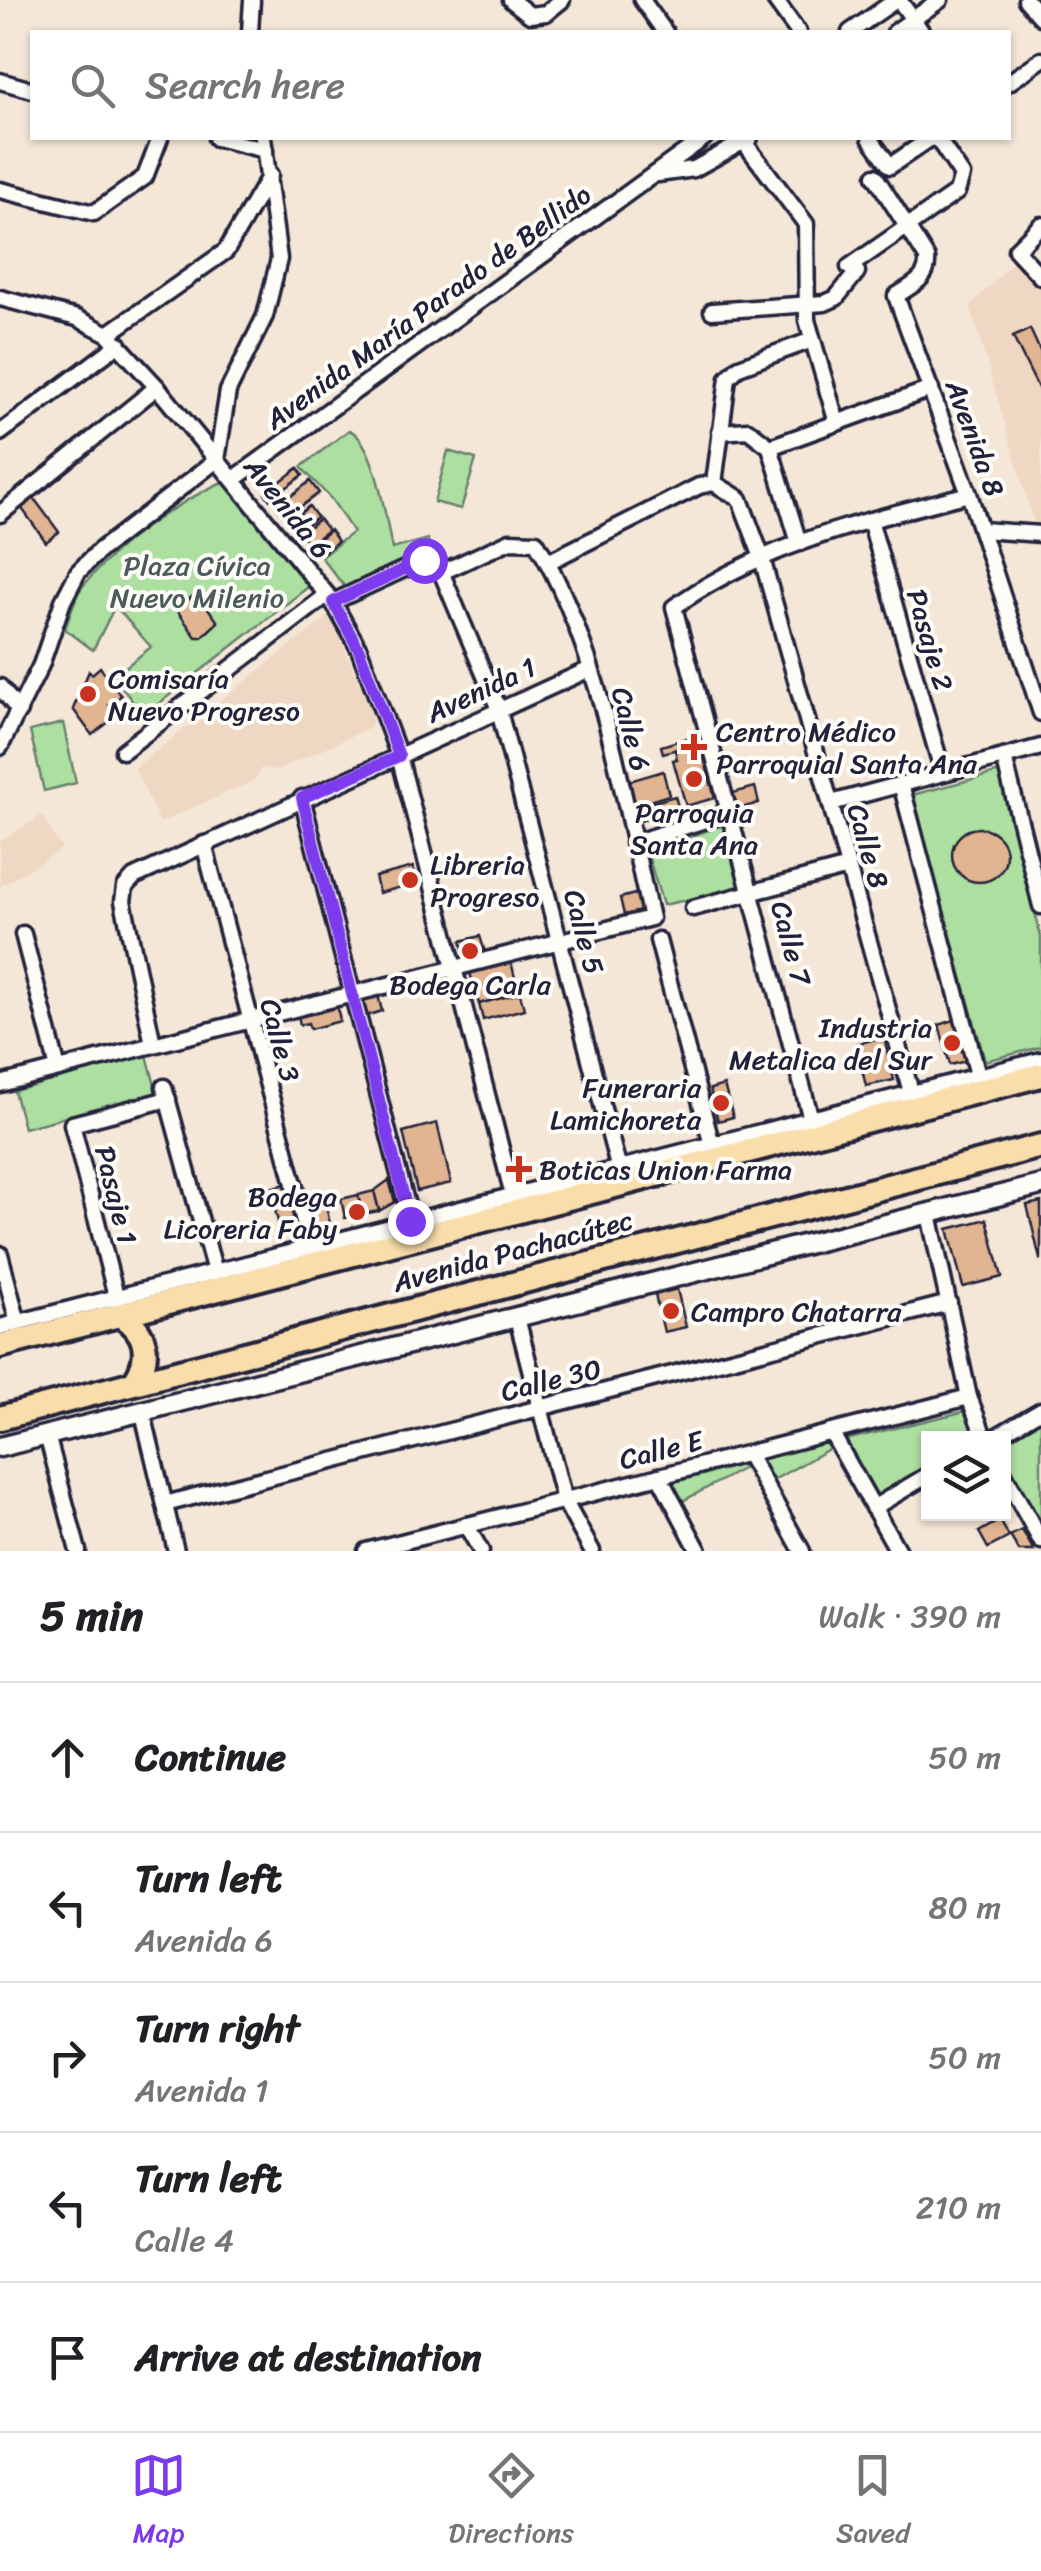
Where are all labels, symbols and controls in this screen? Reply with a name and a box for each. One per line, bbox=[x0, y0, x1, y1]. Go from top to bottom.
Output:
search box bbox=[30, 30, 1011, 140]
text: Search here bbox=[145, 52, 345, 119]
icon: search bbox=[65, 58, 120, 113]
street label: Avenida María Parado de Bellido bbox=[253, 171, 602, 443]
street label: Avenida 8 bbox=[931, 372, 1019, 504]
street label: Avenida 6 bbox=[230, 445, 345, 570]
route start bbox=[402, 538, 448, 584]
park label: Plaza Cívica Nuevo Milenio bbox=[110, 541, 284, 622]
street label: Pasaje 2 bbox=[892, 583, 968, 697]
street label: Avenida 1 bbox=[417, 643, 544, 737]
place label: Comisaría Nuevo Progreso bbox=[108, 654, 300, 735]
street label: Calle 6 bbox=[597, 682, 665, 776]
marker: Comisaría Nuevo Progreso bbox=[77, 683, 99, 705]
place label: Centro Médico Parroquial Santa Ana bbox=[716, 707, 978, 788]
marker: Centro Médico Parroquial Santa Ana bbox=[681, 734, 707, 760]
marker: Parroquia Santa Ana bbox=[683, 768, 705, 790]
place label: Parroquia Santa Ana bbox=[630, 788, 758, 869]
street label: Calle 8 bbox=[833, 798, 903, 894]
place label: Libreria Progreso bbox=[430, 840, 540, 921]
marker: Libreria Progreso bbox=[399, 869, 421, 891]
street label: Calle 5 bbox=[549, 884, 619, 980]
street label: Calle 7 bbox=[756, 896, 826, 992]
marker: Bodega Carla bbox=[459, 940, 481, 962]
place label: Bodega Carla bbox=[389, 960, 552, 1009]
street label: Calle 3 bbox=[245, 993, 315, 1087]
place label: Industria Metalica del Sur bbox=[729, 1003, 934, 1084]
marker: Industria Metalica del Sur bbox=[941, 1032, 963, 1054]
place label: Funeraria Lamichoreta bbox=[550, 1063, 702, 1144]
marker: Funeraria Lamichoreta bbox=[710, 1092, 732, 1114]
street label: Pasaje 1 bbox=[80, 1141, 152, 1249]
place label: Boticas Union Farma bbox=[539, 1145, 792, 1194]
marker: Boticas Union Farma bbox=[508, 1158, 530, 1180]
place label: Bodega Licoreria Faby bbox=[163, 1172, 337, 1253]
street label: Avenida Pachacútec bbox=[386, 1195, 639, 1307]
route end bbox=[388, 1199, 434, 1245]
marker: Bodega Licoreria Faby bbox=[346, 1201, 368, 1223]
place label: Campro Chatarra bbox=[691, 1287, 902, 1336]
marker: Campro Chatarra bbox=[660, 1300, 682, 1322]
street label: Calle 30 bbox=[495, 1344, 607, 1416]
street label: Calle E bbox=[614, 1416, 709, 1484]
map controls bbox=[921, 1431, 1011, 1521]
button: layers bbox=[921, 1431, 1011, 1521]
text: 5 min bbox=[40, 1579, 143, 1653]
text: Walk · 390 m bbox=[819, 1588, 1001, 1645]
text: Continue bbox=[135, 1724, 286, 1791]
text: 50 m bbox=[928, 1729, 1001, 1786]
icon: ahead bbox=[40, 1730, 95, 1785]
text: Turn left bbox=[135, 1845, 281, 1912]
text: 80 m bbox=[929, 1879, 1001, 1936]
icon: left bbox=[40, 1880, 95, 1935]
text: Avenida 6 bbox=[135, 1912, 273, 1969]
text: Turn right bbox=[135, 1995, 300, 2062]
text: 50 m bbox=[928, 2029, 1001, 2086]
icon: right bbox=[40, 2030, 95, 2085]
text: Avenida 1 bbox=[135, 2062, 268, 2119]
text: Turn left bbox=[135, 2145, 281, 2212]
text: 210 m bbox=[916, 2179, 1001, 2236]
icon: left bbox=[40, 2180, 95, 2235]
text: Calle 4 bbox=[135, 2212, 234, 2269]
text: Arrive at destination bbox=[135, 2324, 482, 2391]
icon: arrive bbox=[40, 2330, 95, 2385]
tab: Map bbox=[131, 2448, 186, 2557]
tab: Directions bbox=[448, 2448, 574, 2557]
tab: Saved bbox=[836, 2448, 910, 2557]

